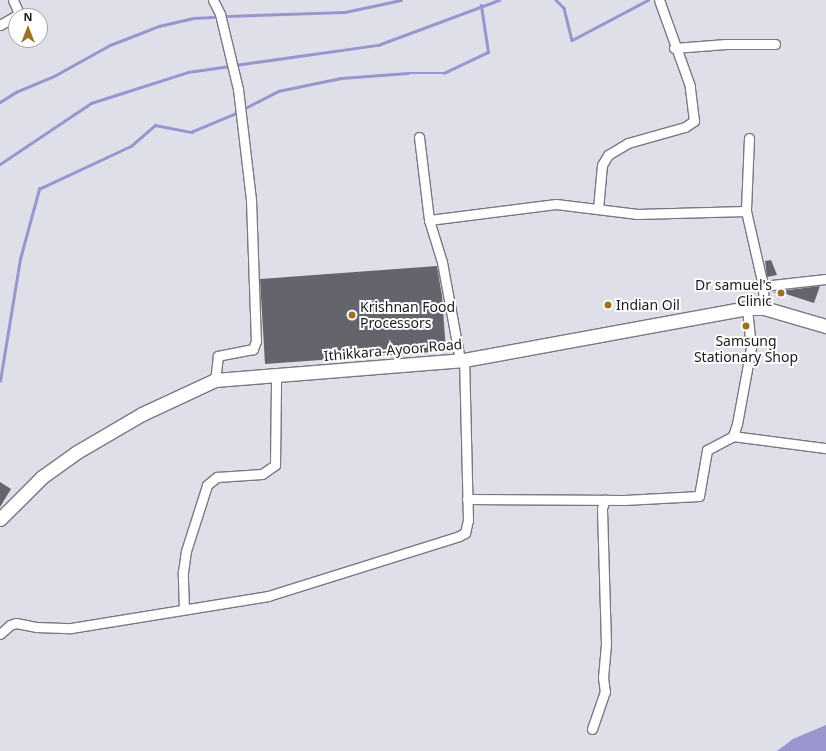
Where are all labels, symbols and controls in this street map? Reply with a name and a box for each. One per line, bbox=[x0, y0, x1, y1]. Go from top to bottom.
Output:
north arrow bbox=[8, 8, 48, 48]
text: N bbox=[24, 9, 32, 24]
place label: Dr samuel's Clinic bbox=[695, 277, 772, 310]
marker: Dr samuel's Clinic bbox=[775, 287, 787, 299]
place label: Indian Oil bbox=[616, 297, 680, 313]
place label: Krishnan Food Processors bbox=[360, 299, 455, 332]
marker: Indian Oil bbox=[603, 300, 613, 310]
marker: Krishnan Food Processors bbox=[347, 310, 357, 320]
marker: Samsung Stationary Shop bbox=[741, 321, 751, 331]
place label: Samsung Stationary Shop bbox=[694, 333, 798, 366]
street label: Ithikkara-Ayoor Road bbox=[323, 336, 463, 364]

